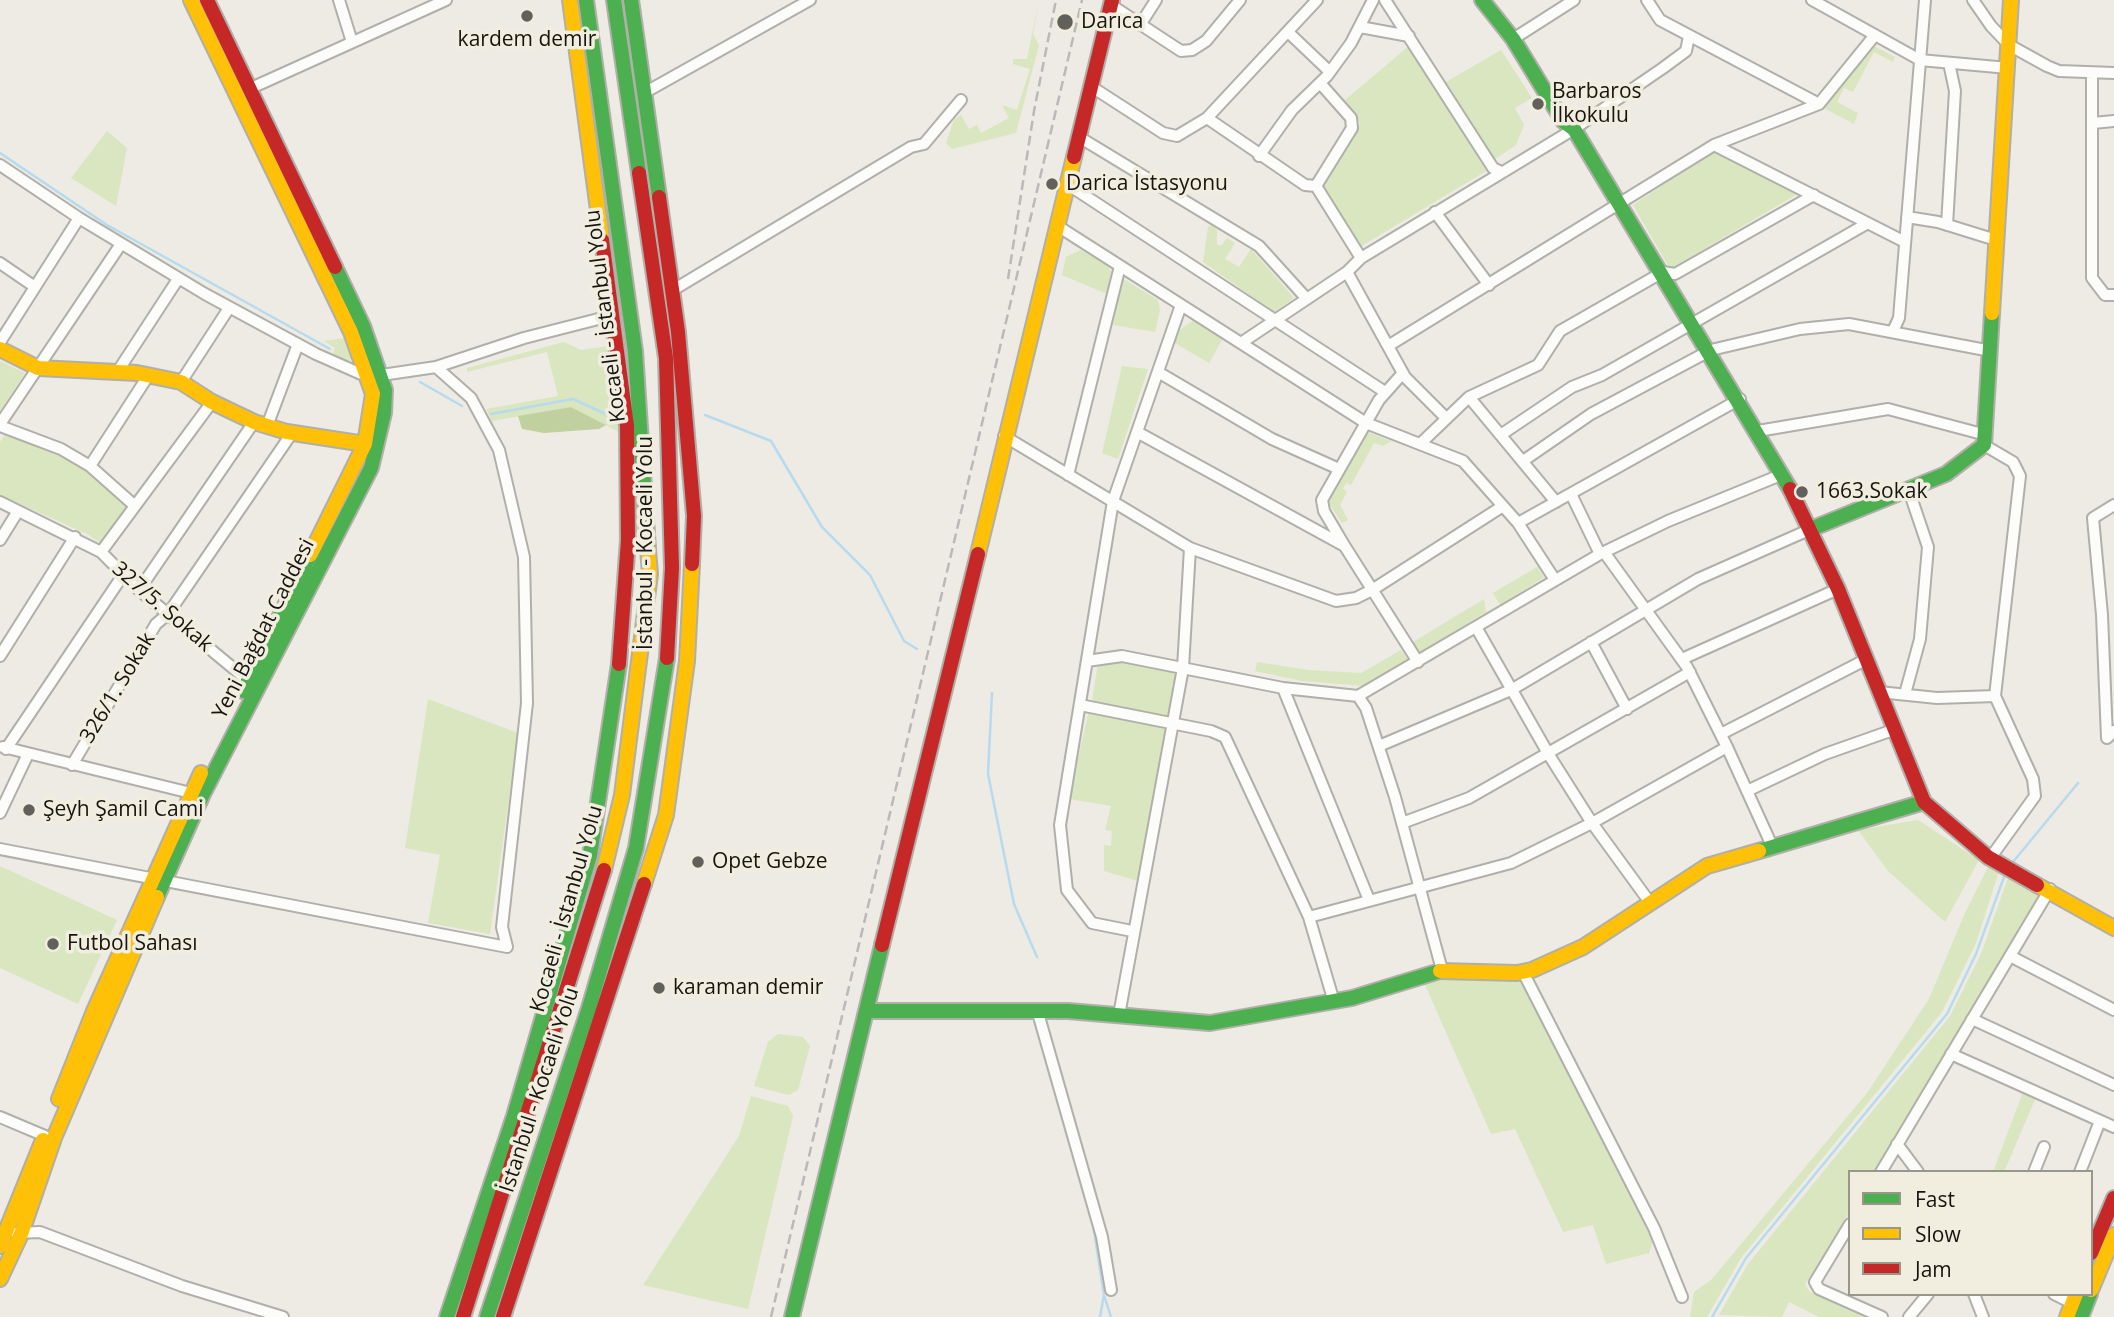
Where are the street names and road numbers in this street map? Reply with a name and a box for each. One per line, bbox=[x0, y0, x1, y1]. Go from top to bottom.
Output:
street label: Kocaeli - İstanbul Yolu bbox=[580, 208, 632, 424]
street label: İstanbul - Kocaeli Yolu bbox=[633, 436, 659, 650]
street label: Yeni Bağdat Caddesi bbox=[208, 535, 320, 723]
street label: 327/5. Sokak bbox=[107, 557, 217, 657]
street label: 326/1. Sokak bbox=[75, 628, 161, 748]
street label: Kocaeli - İstanbul Yolu bbox=[525, 803, 609, 1015]
street label: İstanbul - Kocaeli Yolu bbox=[495, 984, 585, 1196]

